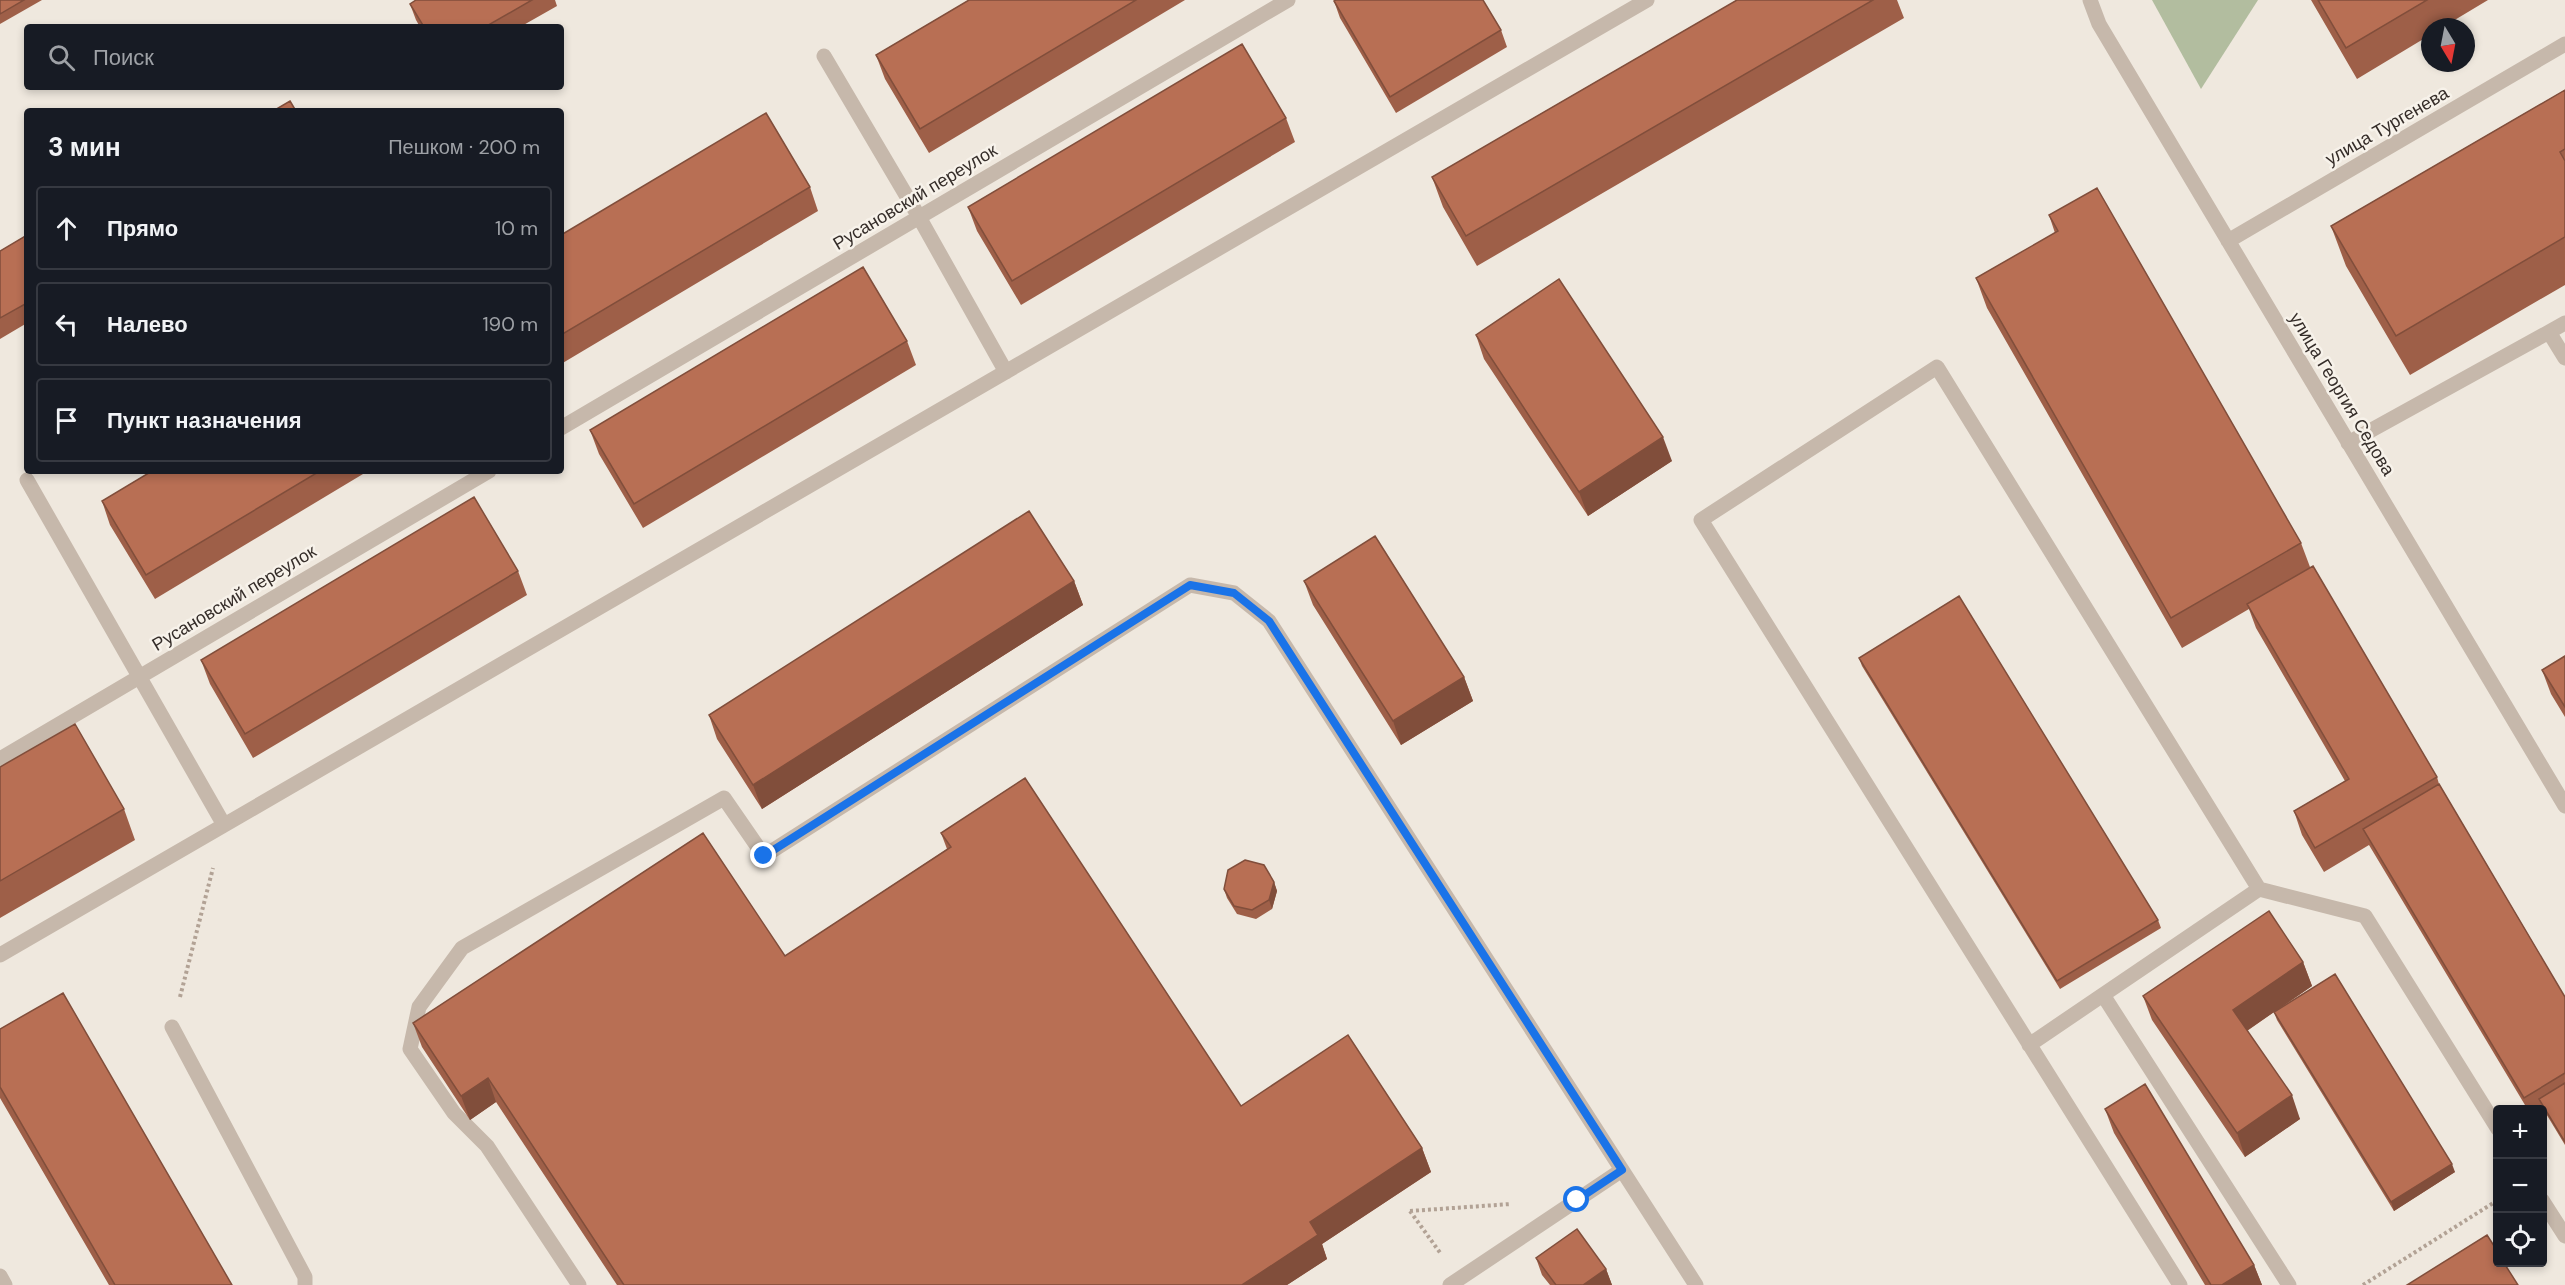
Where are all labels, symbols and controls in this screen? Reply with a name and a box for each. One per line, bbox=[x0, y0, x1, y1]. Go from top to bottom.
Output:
north arrow bbox=[2421, 18, 2475, 72]
search box bbox=[24, 24, 564, 90]
icon: search bbox=[45, 41, 78, 74]
text: Поиск bbox=[93, 43, 154, 72]
street label: улица Тургенева bbox=[2321, 80, 2454, 171]
text: 3 мин bbox=[48, 130, 121, 164]
text: Пешком · 200 m bbox=[388, 134, 540, 160]
street label: Русановский переулок bbox=[828, 138, 1002, 256]
icon: ahead bbox=[50, 212, 83, 245]
text: Прямо bbox=[107, 214, 178, 243]
text: 10 m bbox=[495, 215, 538, 241]
icon: left bbox=[50, 308, 83, 341]
street label: улица Георгия Седова bbox=[2284, 308, 2401, 481]
text: Налево bbox=[107, 310, 188, 339]
text: 190 m bbox=[482, 311, 538, 337]
icon: arrive bbox=[50, 404, 83, 437]
text: Пункт назначения bbox=[107, 406, 302, 435]
street label: Русановский переулок bbox=[147, 539, 321, 657]
route end bbox=[750, 842, 776, 868]
map controls bbox=[2493, 1105, 2547, 1267]
button: + bbox=[2493, 1105, 2547, 1159]
button: − bbox=[2493, 1159, 2547, 1213]
route start bbox=[1563, 1186, 1589, 1212]
button: locate bbox=[2493, 1213, 2547, 1267]

